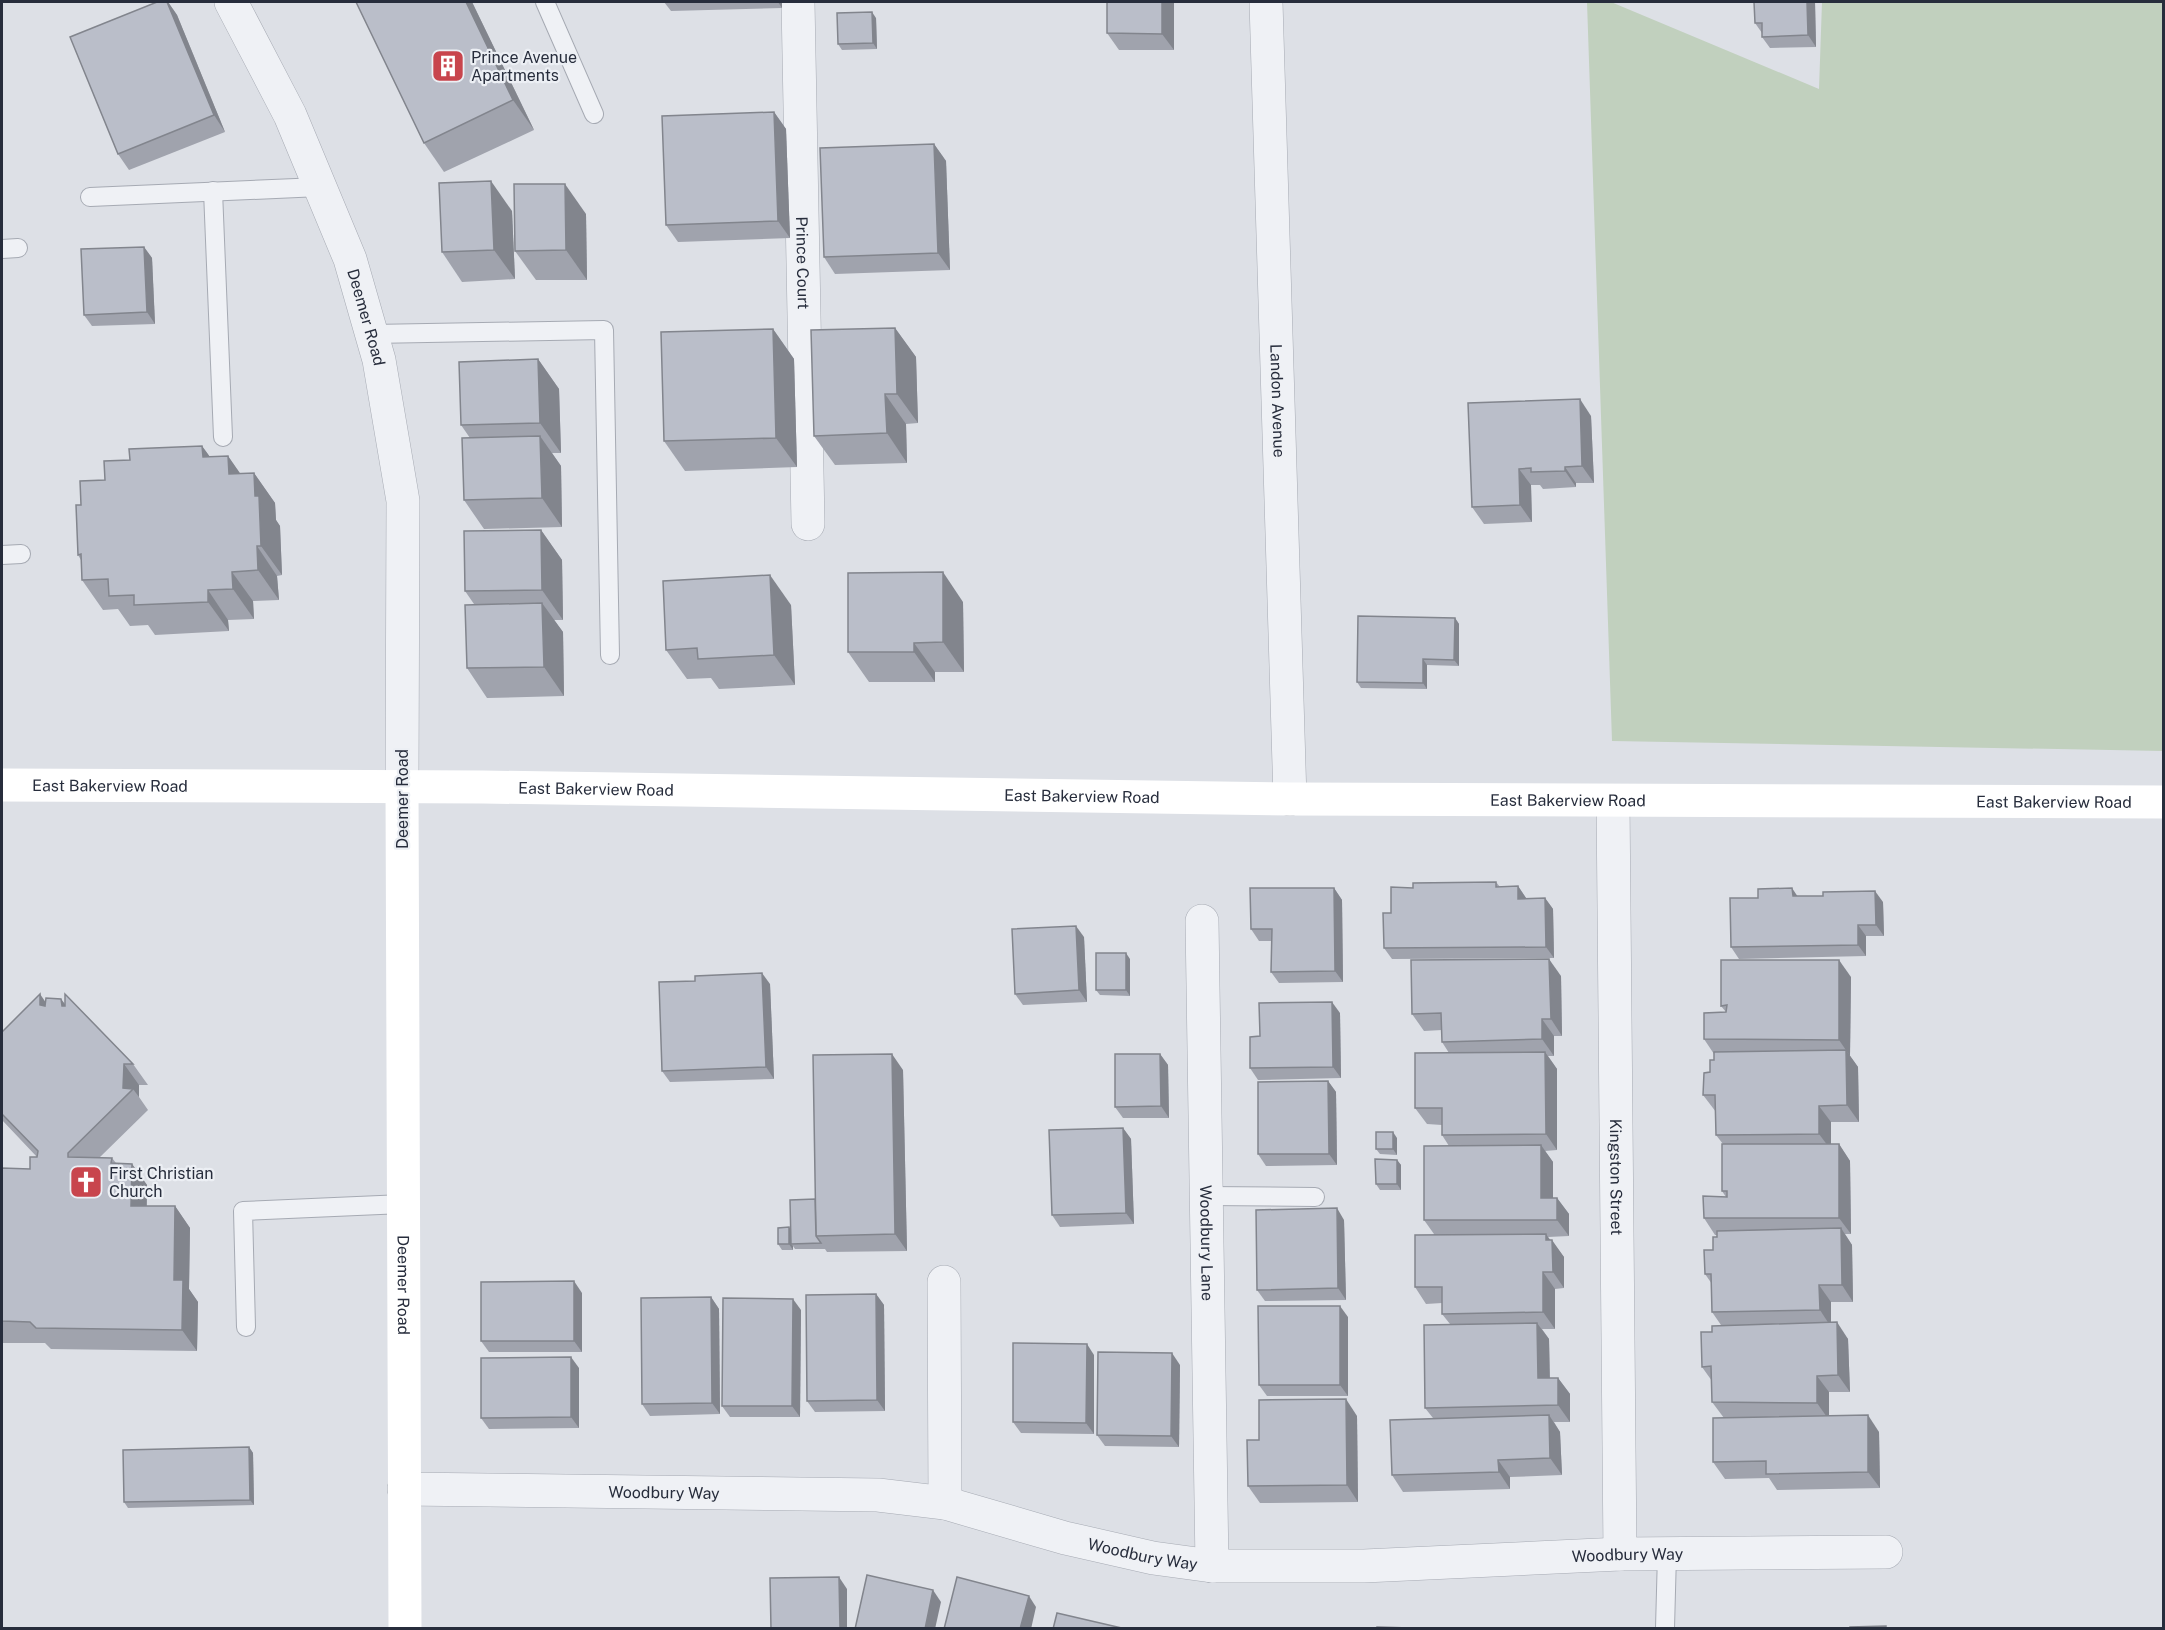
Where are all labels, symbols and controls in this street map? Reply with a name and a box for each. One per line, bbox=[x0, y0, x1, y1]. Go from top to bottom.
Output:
building icon: Prince Avenue Apartments bbox=[430, 48, 466, 84]
place label: Prince Avenue Apartments bbox=[471, 48, 577, 85]
street label: Prince Court bbox=[793, 216, 813, 310]
street label: Deemer Road bbox=[344, 266, 389, 367]
street label: Landon Avenue bbox=[1267, 344, 1289, 458]
street label: Deemer Road bbox=[393, 749, 412, 849]
street label: East Bakerview Road bbox=[32, 776, 188, 795]
street label: East Bakerview Road bbox=[518, 778, 674, 799]
street label: East Bakerview Road bbox=[1004, 785, 1160, 807]
street label: East Bakerview Road bbox=[1490, 790, 1646, 810]
street label: East Bakerview Road bbox=[1976, 792, 2132, 811]
street label: Kingston Street bbox=[1606, 1118, 1627, 1235]
church icon: First Christian Church bbox=[68, 1164, 104, 1200]
place label: First Christian Church bbox=[109, 1164, 213, 1201]
street label: Woodbury Lane bbox=[1197, 1185, 1217, 1301]
street label: Deemer Road bbox=[394, 1235, 413, 1335]
street label: Woodbury Way bbox=[608, 1482, 720, 1503]
street label: Woodbury Way bbox=[1086, 1534, 1199, 1574]
street label: Woodbury Way bbox=[1571, 1544, 1684, 1566]

